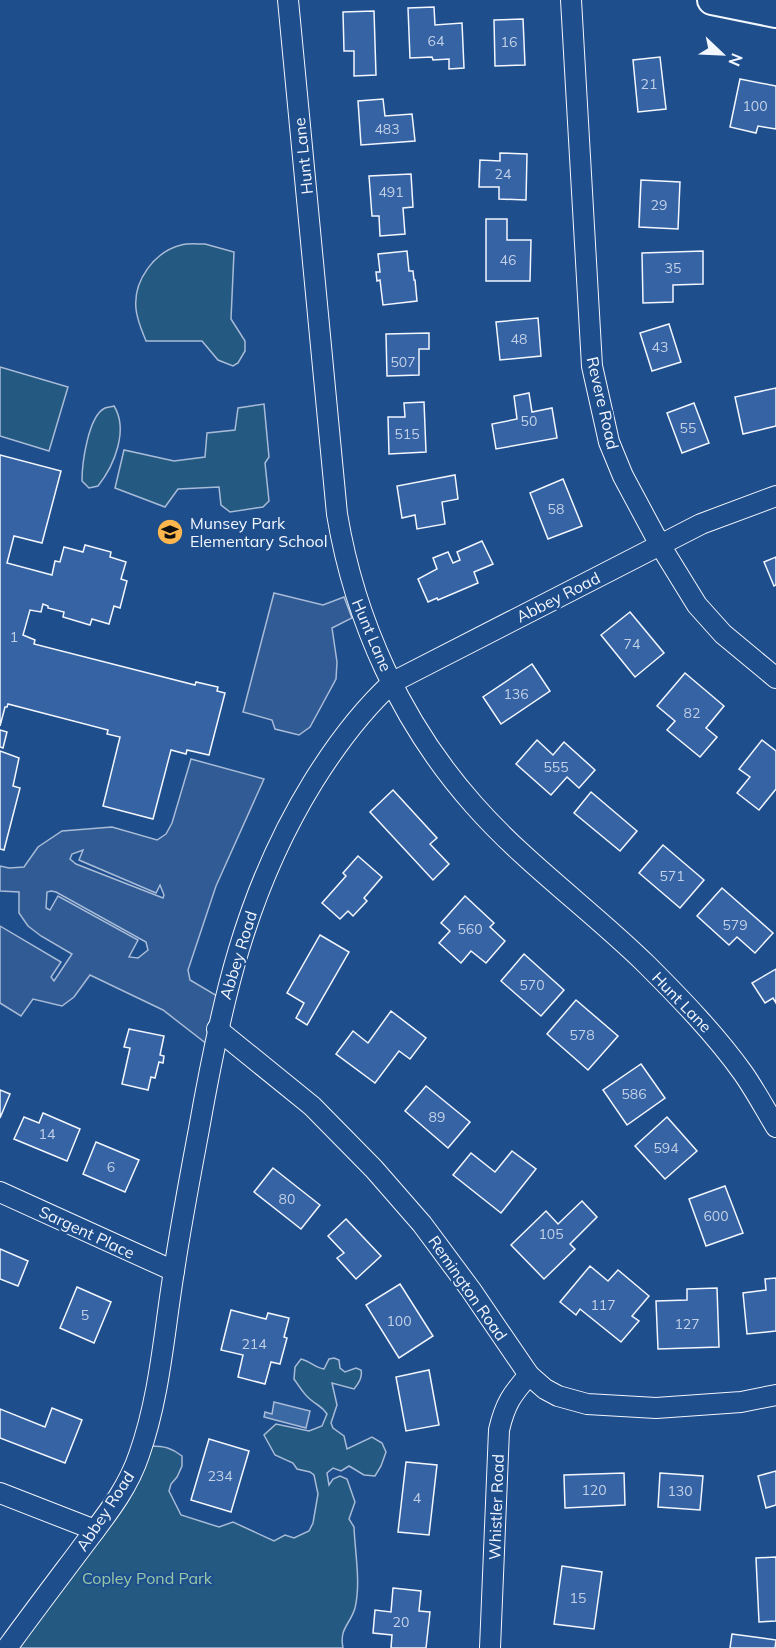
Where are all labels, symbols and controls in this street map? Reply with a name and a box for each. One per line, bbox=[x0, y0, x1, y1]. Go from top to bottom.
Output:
north arrow bbox=[692, 24, 752, 84]
house number: 64 bbox=[428, 32, 445, 50]
house number: 16 bbox=[501, 33, 517, 51]
text: N bbox=[724, 50, 747, 69]
house number: 21 bbox=[641, 75, 657, 93]
house number: 100 bbox=[742, 97, 768, 115]
street label: Hunt Lane bbox=[289, 117, 317, 195]
house number: 483 bbox=[374, 120, 400, 138]
house number: 24 bbox=[495, 165, 512, 183]
house number: 491 bbox=[378, 183, 404, 201]
house number: 29 bbox=[651, 196, 667, 214]
house number: 46 bbox=[500, 251, 516, 269]
house number: 35 bbox=[665, 259, 681, 277]
house number: 48 bbox=[511, 330, 527, 348]
house number: 43 bbox=[652, 338, 668, 356]
house number: 507 bbox=[390, 353, 416, 371]
street label: Revere Road bbox=[583, 355, 623, 451]
house number: 50 bbox=[521, 412, 537, 430]
house number: 55 bbox=[680, 419, 696, 437]
house number: 515 bbox=[394, 425, 420, 443]
house number: 58 bbox=[548, 500, 564, 518]
place label: Munsey Park Elementary School bbox=[190, 513, 328, 551]
school or university icon: Munsey Park Elementary School bbox=[155, 517, 185, 547]
street label: Abbey Road bbox=[513, 567, 603, 627]
street label: Hunt Lane bbox=[348, 596, 396, 674]
house number: 1 bbox=[10, 628, 18, 646]
house number: 74 bbox=[624, 635, 641, 653]
house number: 136 bbox=[503, 685, 529, 703]
house number: 82 bbox=[684, 704, 700, 722]
house number: 555 bbox=[543, 758, 569, 776]
house number: 571 bbox=[659, 867, 685, 885]
street label: Abbey Road bbox=[215, 908, 261, 1002]
house number: 579 bbox=[722, 916, 748, 934]
house number: 560 bbox=[457, 920, 483, 938]
street label: Hunt Lane bbox=[648, 967, 716, 1037]
house number: 570 bbox=[519, 976, 545, 994]
house number: 578 bbox=[569, 1026, 595, 1044]
house number: 586 bbox=[621, 1085, 647, 1103]
house number: 89 bbox=[429, 1108, 445, 1126]
house number: 14 bbox=[39, 1125, 56, 1143]
house number: 594 bbox=[653, 1139, 679, 1157]
house number: 6 bbox=[107, 1158, 115, 1176]
house number: 80 bbox=[279, 1190, 295, 1208]
street label: Sargent Place bbox=[36, 1201, 138, 1263]
house number: 600 bbox=[703, 1207, 729, 1225]
house number: 105 bbox=[538, 1225, 564, 1243]
street label: Remington Road bbox=[424, 1232, 512, 1344]
house number: 117 bbox=[590, 1296, 616, 1314]
house number: 5 bbox=[81, 1306, 89, 1324]
house number: 100 bbox=[386, 1312, 412, 1330]
house number: 127 bbox=[674, 1315, 700, 1333]
house number: 214 bbox=[241, 1335, 267, 1353]
street label: Whistler Road bbox=[484, 1454, 508, 1560]
street label: Abbey Road bbox=[72, 1467, 138, 1555]
house number: 234 bbox=[207, 1467, 233, 1485]
house number: 120 bbox=[581, 1481, 607, 1499]
house number: 130 bbox=[667, 1482, 693, 1500]
house number: 4 bbox=[413, 1489, 422, 1507]
park label: Copley Pond Park bbox=[82, 1568, 213, 1588]
house number: 15 bbox=[570, 1589, 586, 1607]
house number: 20 bbox=[393, 1613, 409, 1631]

